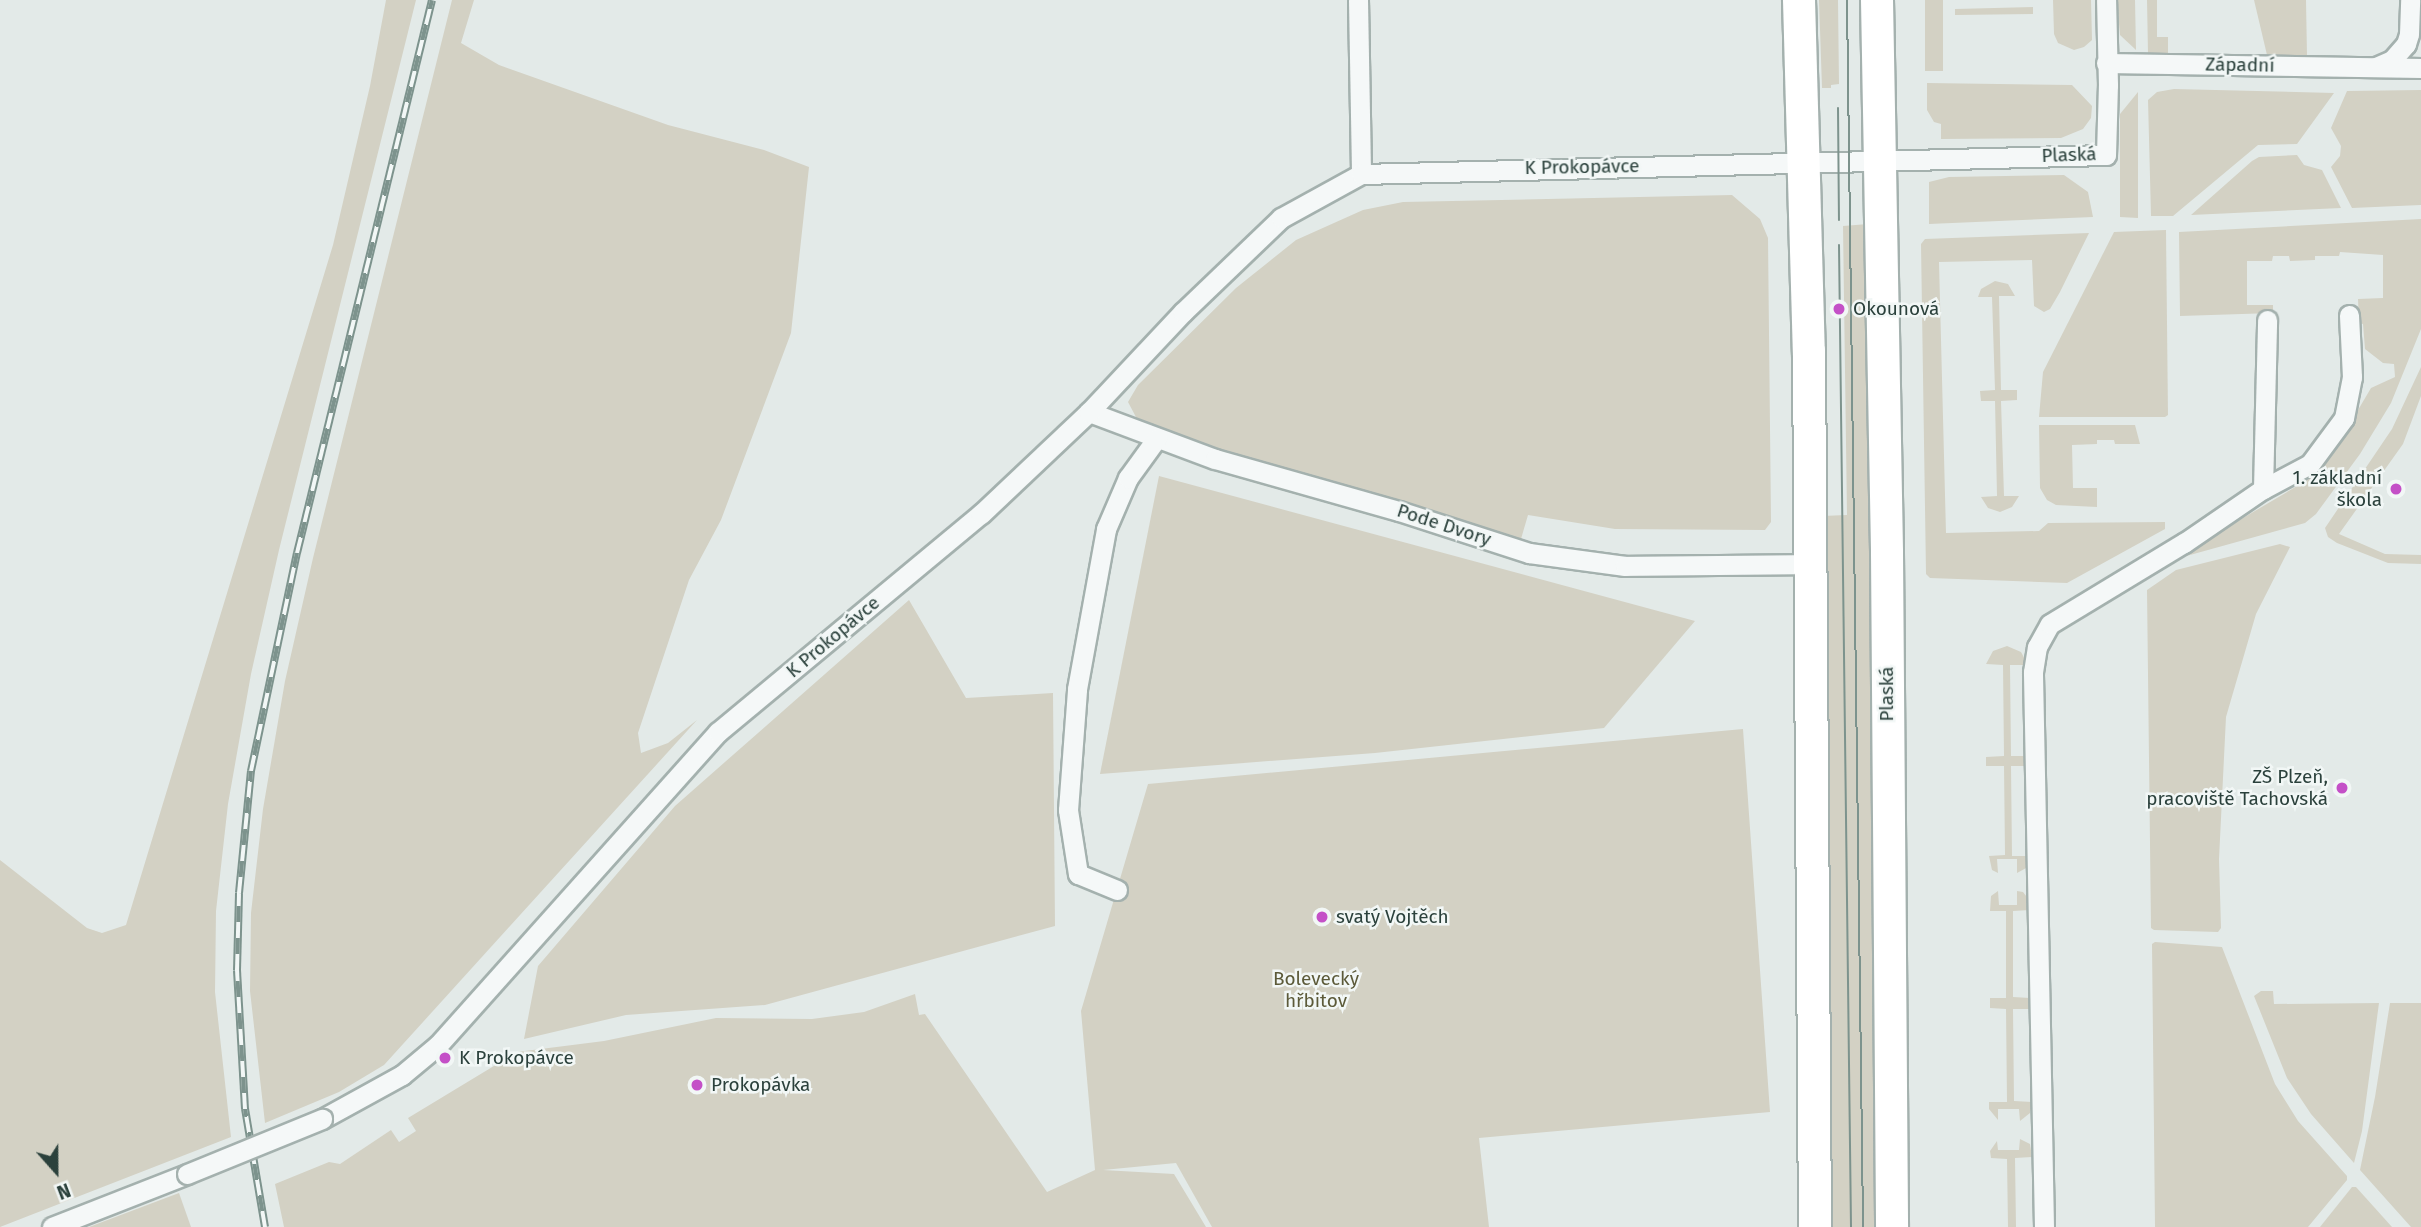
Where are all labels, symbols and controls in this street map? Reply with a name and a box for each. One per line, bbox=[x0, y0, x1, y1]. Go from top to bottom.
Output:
street label: Západní bbox=[2205, 53, 2275, 77]
street label: Plaská bbox=[2041, 143, 2097, 167]
street label: K Prokopávce bbox=[1524, 155, 1640, 179]
place label: Okounová bbox=[1853, 298, 1939, 320]
marker: Okounová bbox=[1831, 301, 1847, 317]
place label: 1. základní škola bbox=[2292, 467, 2382, 511]
marker: 1. základní škola bbox=[2388, 481, 2404, 497]
street label: Pode Dvory bbox=[1394, 499, 1494, 551]
street label: K Prokopávce bbox=[782, 591, 884, 683]
street label: Plaská bbox=[1876, 666, 1898, 722]
place label: ZŠ Plzeň, pracoviště Tachovská bbox=[2146, 766, 2328, 810]
marker: ZŠ Plzeň, pracoviště Tachovská bbox=[2334, 780, 2350, 796]
place label: svatý Vojtěch bbox=[1336, 906, 1449, 928]
marker: svatý Vojtěch bbox=[1314, 909, 1330, 925]
park label: Bolevecký hřbitov bbox=[1273, 968, 1359, 1012]
place label: K Prokopávce bbox=[459, 1047, 574, 1069]
marker: K Prokopávce bbox=[437, 1050, 453, 1066]
place label: Prokopávka bbox=[711, 1074, 810, 1096]
marker: Prokopávka bbox=[689, 1077, 705, 1093]
north arrow bbox=[21, 1136, 91, 1206]
text: N bbox=[54, 1178, 74, 1204]

